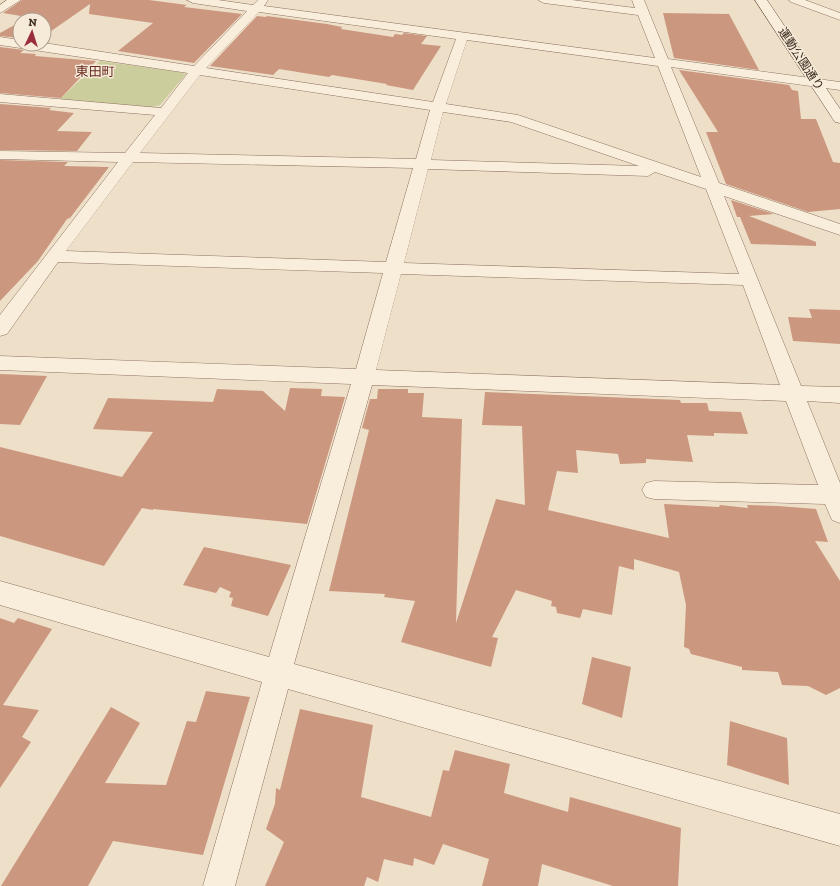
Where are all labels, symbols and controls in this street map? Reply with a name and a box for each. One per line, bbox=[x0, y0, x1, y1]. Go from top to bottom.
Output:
north arrow bbox=[12, 12, 52, 52]
text: N bbox=[28, 16, 38, 29]
street label: 運動公園通り bbox=[776, 25, 826, 93]
district label: 東田町 bbox=[75, 64, 115, 79]

